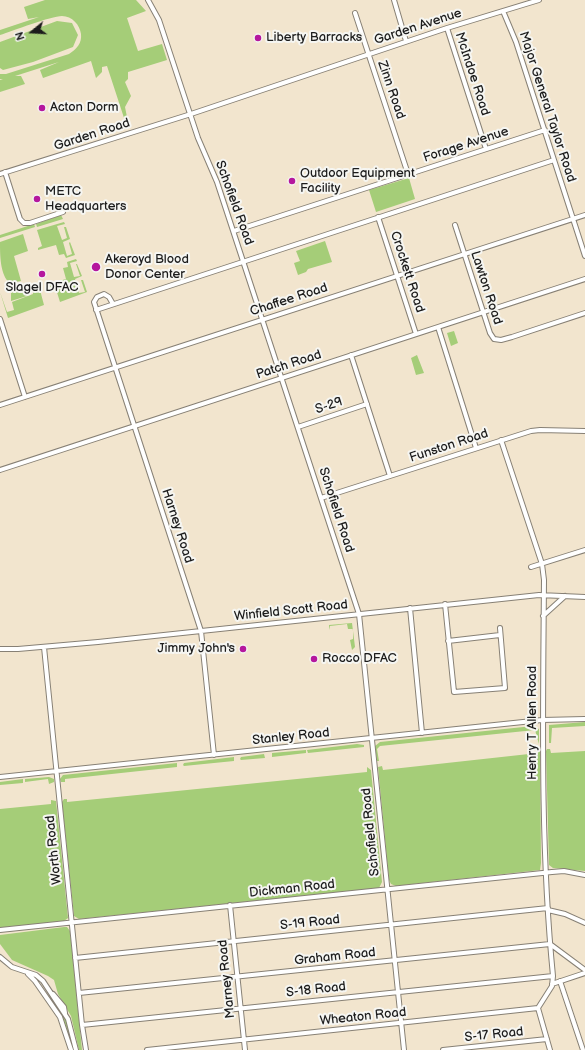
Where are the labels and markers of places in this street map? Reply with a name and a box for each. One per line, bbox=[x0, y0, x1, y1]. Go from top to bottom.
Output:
place label: Liberty Barracks bbox=[266, 30, 362, 46]
marker: Liberty Barracks bbox=[253, 33, 263, 43]
place label: Acton Dorm bbox=[50, 100, 119, 116]
marker: Acton Dorm bbox=[37, 103, 47, 113]
place label: Outdoor Equipment Facility bbox=[300, 166, 415, 197]
marker: Outdoor Equipment Facility bbox=[287, 176, 297, 186]
place label: METC Headquarters bbox=[45, 184, 126, 215]
marker: METC Headquarters bbox=[32, 194, 42, 204]
place label: Akeroyd Blood Donor Center bbox=[105, 252, 189, 283]
marker: Akeroyd Blood Donor Center bbox=[90, 261, 102, 273]
marker: Slagel DFAC bbox=[37, 269, 47, 279]
place label: Slagel DFAC bbox=[5, 280, 79, 296]
place label: Jimmy John's bbox=[157, 641, 235, 657]
marker: Jimmy John's bbox=[238, 644, 248, 654]
place label: Rocco DFAC bbox=[322, 651, 397, 667]
marker: Rocco DFAC bbox=[309, 654, 319, 664]

